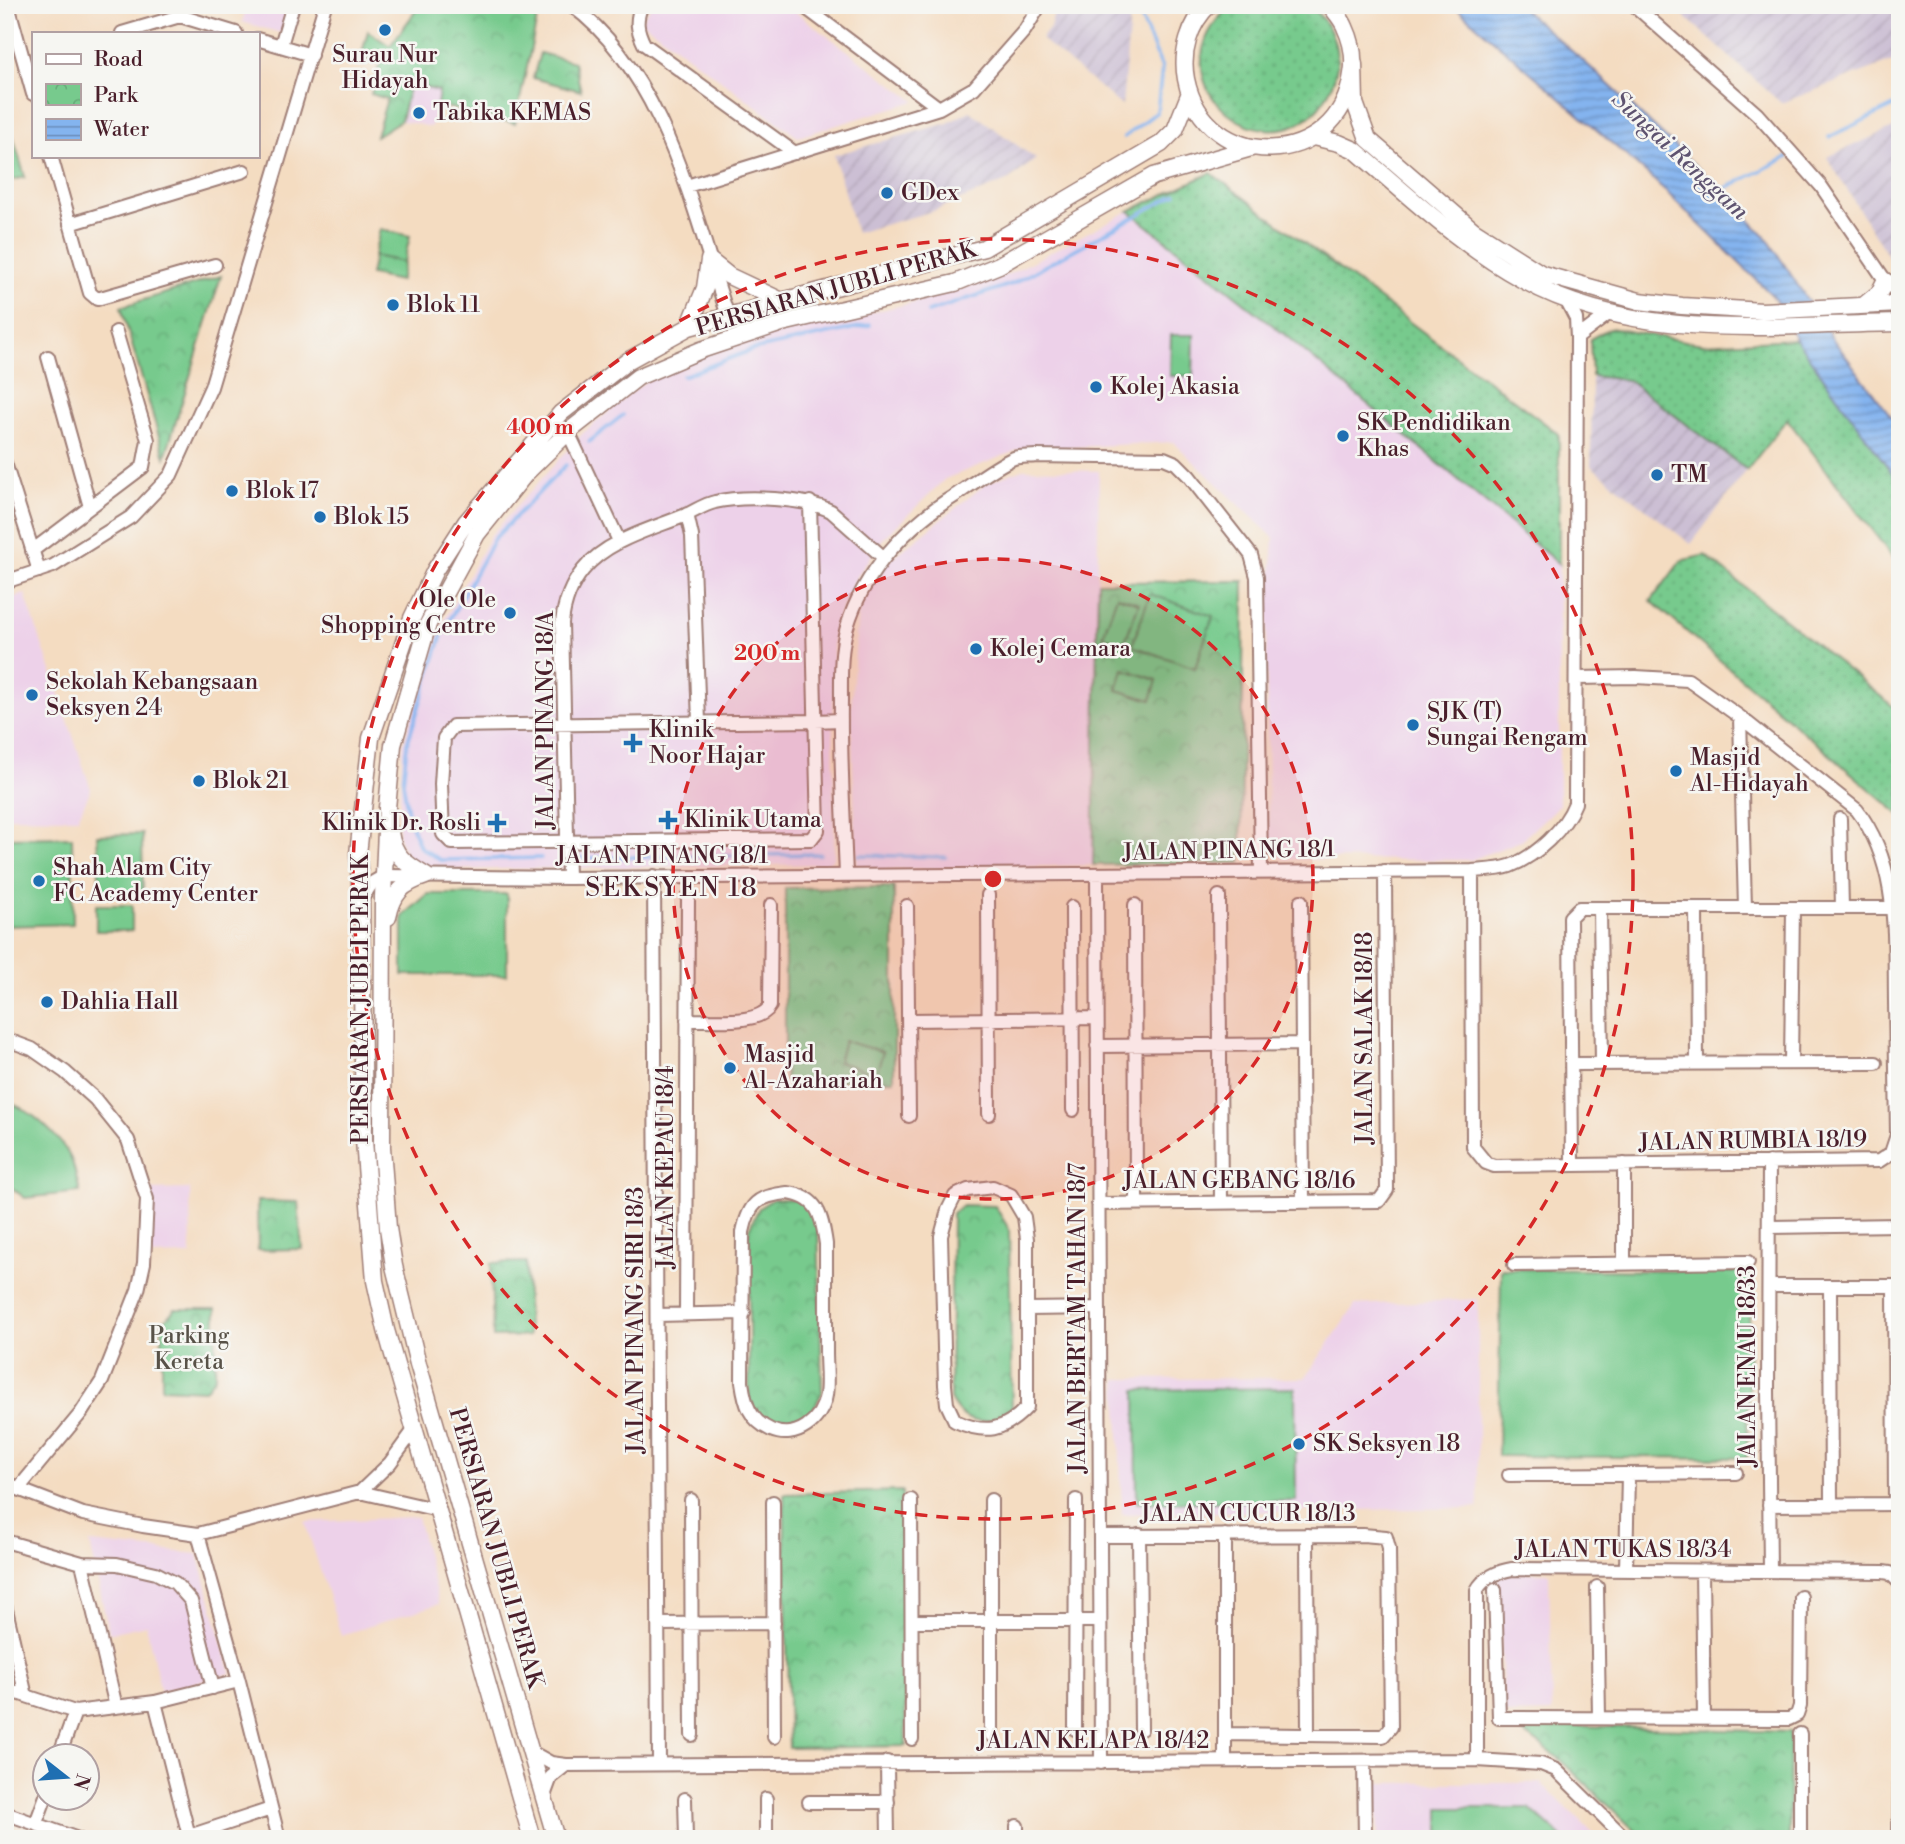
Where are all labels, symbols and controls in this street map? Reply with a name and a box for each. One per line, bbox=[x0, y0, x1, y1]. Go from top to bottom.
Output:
marker: Surau Nur Hidayah bbox=[377, 22, 393, 38]
legend bbox=[32, 32, 259, 158]
place label: Surau Nur Hidayah bbox=[332, 41, 438, 95]
text: Road bbox=[94, 47, 143, 73]
text: Park bbox=[94, 83, 139, 109]
water label: Sungai Renggam bbox=[1605, 85, 1755, 228]
place label: Tabika KEMAS bbox=[433, 99, 591, 127]
marker: Tabika KEMAS bbox=[411, 105, 427, 121]
text: Water bbox=[93, 117, 149, 143]
place label: GDex bbox=[901, 179, 959, 207]
marker: GDex bbox=[879, 185, 895, 201]
street label: PERSIARAN JUBLI PERAK bbox=[693, 235, 982, 342]
place label: Blok 11 bbox=[406, 291, 480, 319]
marker: Blok 11 bbox=[385, 297, 401, 313]
place label: Kolej Akasia bbox=[1110, 373, 1240, 401]
marker: Kolej Akasia bbox=[1088, 379, 1104, 395]
place label: SK Pendidikan Khas bbox=[1357, 409, 1511, 463]
text: 400 m bbox=[506, 415, 574, 441]
marker: SK Pendidikan Khas bbox=[1335, 428, 1351, 444]
place label: TM bbox=[1671, 461, 1708, 489]
marker: TM bbox=[1649, 467, 1665, 483]
place label: Blok 17 bbox=[245, 477, 319, 505]
marker: Blok 17 bbox=[224, 483, 240, 499]
place label: Blok 15 bbox=[333, 503, 409, 531]
marker: Blok 15 bbox=[312, 509, 328, 525]
place label: Ole Ole Shopping Centre bbox=[321, 586, 496, 640]
marker: Ole Ole Shopping Centre bbox=[502, 605, 518, 621]
street label: JALAN PINANG 18/A bbox=[532, 609, 560, 830]
place label: Kolej Cemara bbox=[990, 635, 1131, 663]
text: 200 m bbox=[734, 641, 800, 667]
marker: Kolej Cemara bbox=[968, 641, 984, 657]
place label: Sekolah Kebangsaan Seksyen 24 bbox=[46, 668, 258, 722]
marker: Sekolah Kebangsaan Seksyen 24 bbox=[24, 687, 40, 703]
place label: SJK (T) Sungai Rengam bbox=[1427, 698, 1588, 752]
place label: Klinik Noor Hajar bbox=[649, 716, 765, 770]
marker: SJK (T) Sungai Rengam bbox=[1405, 717, 1421, 733]
marker: Klinik Noor Hajar bbox=[623, 733, 643, 753]
place label: Masjid Al-Hidayah bbox=[1689, 744, 1809, 798]
marker: Masjid Al-Hidayah bbox=[1668, 763, 1684, 779]
place label: Blok 21 bbox=[212, 767, 289, 795]
marker: Blok 21 bbox=[191, 773, 207, 789]
place label: Klinik Utama bbox=[684, 806, 822, 834]
place label: Klinik Dr. Rosli bbox=[322, 809, 481, 837]
marker: Klinik Utama bbox=[658, 810, 678, 830]
marker: Klinik Dr. Rosli bbox=[487, 813, 507, 833]
street label: JALAN PINANG 18/1 bbox=[1121, 835, 1336, 867]
street label: JALAN PINANG 18/1 bbox=[555, 842, 768, 870]
street label: PERSIARAN JUBLI PERAK bbox=[347, 852, 375, 1144]
place label: Shah Alam City FC Academy Center bbox=[53, 854, 258, 908]
centre of rings bbox=[981, 867, 1005, 891]
district label: SEKSYEN 18 bbox=[585, 872, 759, 904]
marker: Shah Alam City FC Academy Center bbox=[31, 873, 47, 889]
street label: JALAN SALAK 18/18 bbox=[1351, 932, 1379, 1145]
place label: Dahlia Hall bbox=[61, 988, 179, 1016]
marker: Dahlia Hall bbox=[39, 994, 55, 1010]
place label: Masjid Al-Azahariah bbox=[743, 1041, 883, 1095]
marker: Masjid Al-Azahariah bbox=[722, 1060, 738, 1076]
street label: JALAN KEPAU 18/4 bbox=[652, 1065, 680, 1270]
street label: JALAN RUMBIA 18/19 bbox=[1638, 1125, 1867, 1157]
street label: JALAN BERTAM TAHAN 18/7 bbox=[1064, 1162, 1092, 1474]
street label: JALAN GEBANG 18/16 bbox=[1122, 1167, 1355, 1195]
street label: JALAN PINANG SIRI 18/3 bbox=[622, 1187, 650, 1454]
street label: JALAN ENAU 18/33 bbox=[1734, 1265, 1762, 1468]
park label: Parking Kereta bbox=[148, 1322, 230, 1376]
street label: PERSIARAN JUBLI PERAK bbox=[443, 1405, 550, 1694]
place label: SK Seksyen 18 bbox=[1313, 1430, 1460, 1458]
marker: SK Seksyen 18 bbox=[1291, 1436, 1307, 1452]
street label: JALAN CUCUR 18/13 bbox=[1139, 1500, 1356, 1528]
street label: JALAN TUKAS 18/34 bbox=[1514, 1536, 1731, 1564]
street label: JALAN KELAPA 18/42 bbox=[976, 1727, 1209, 1755]
north arrow bbox=[32, 1742, 102, 1812]
text: N bbox=[68, 1771, 95, 1792]

